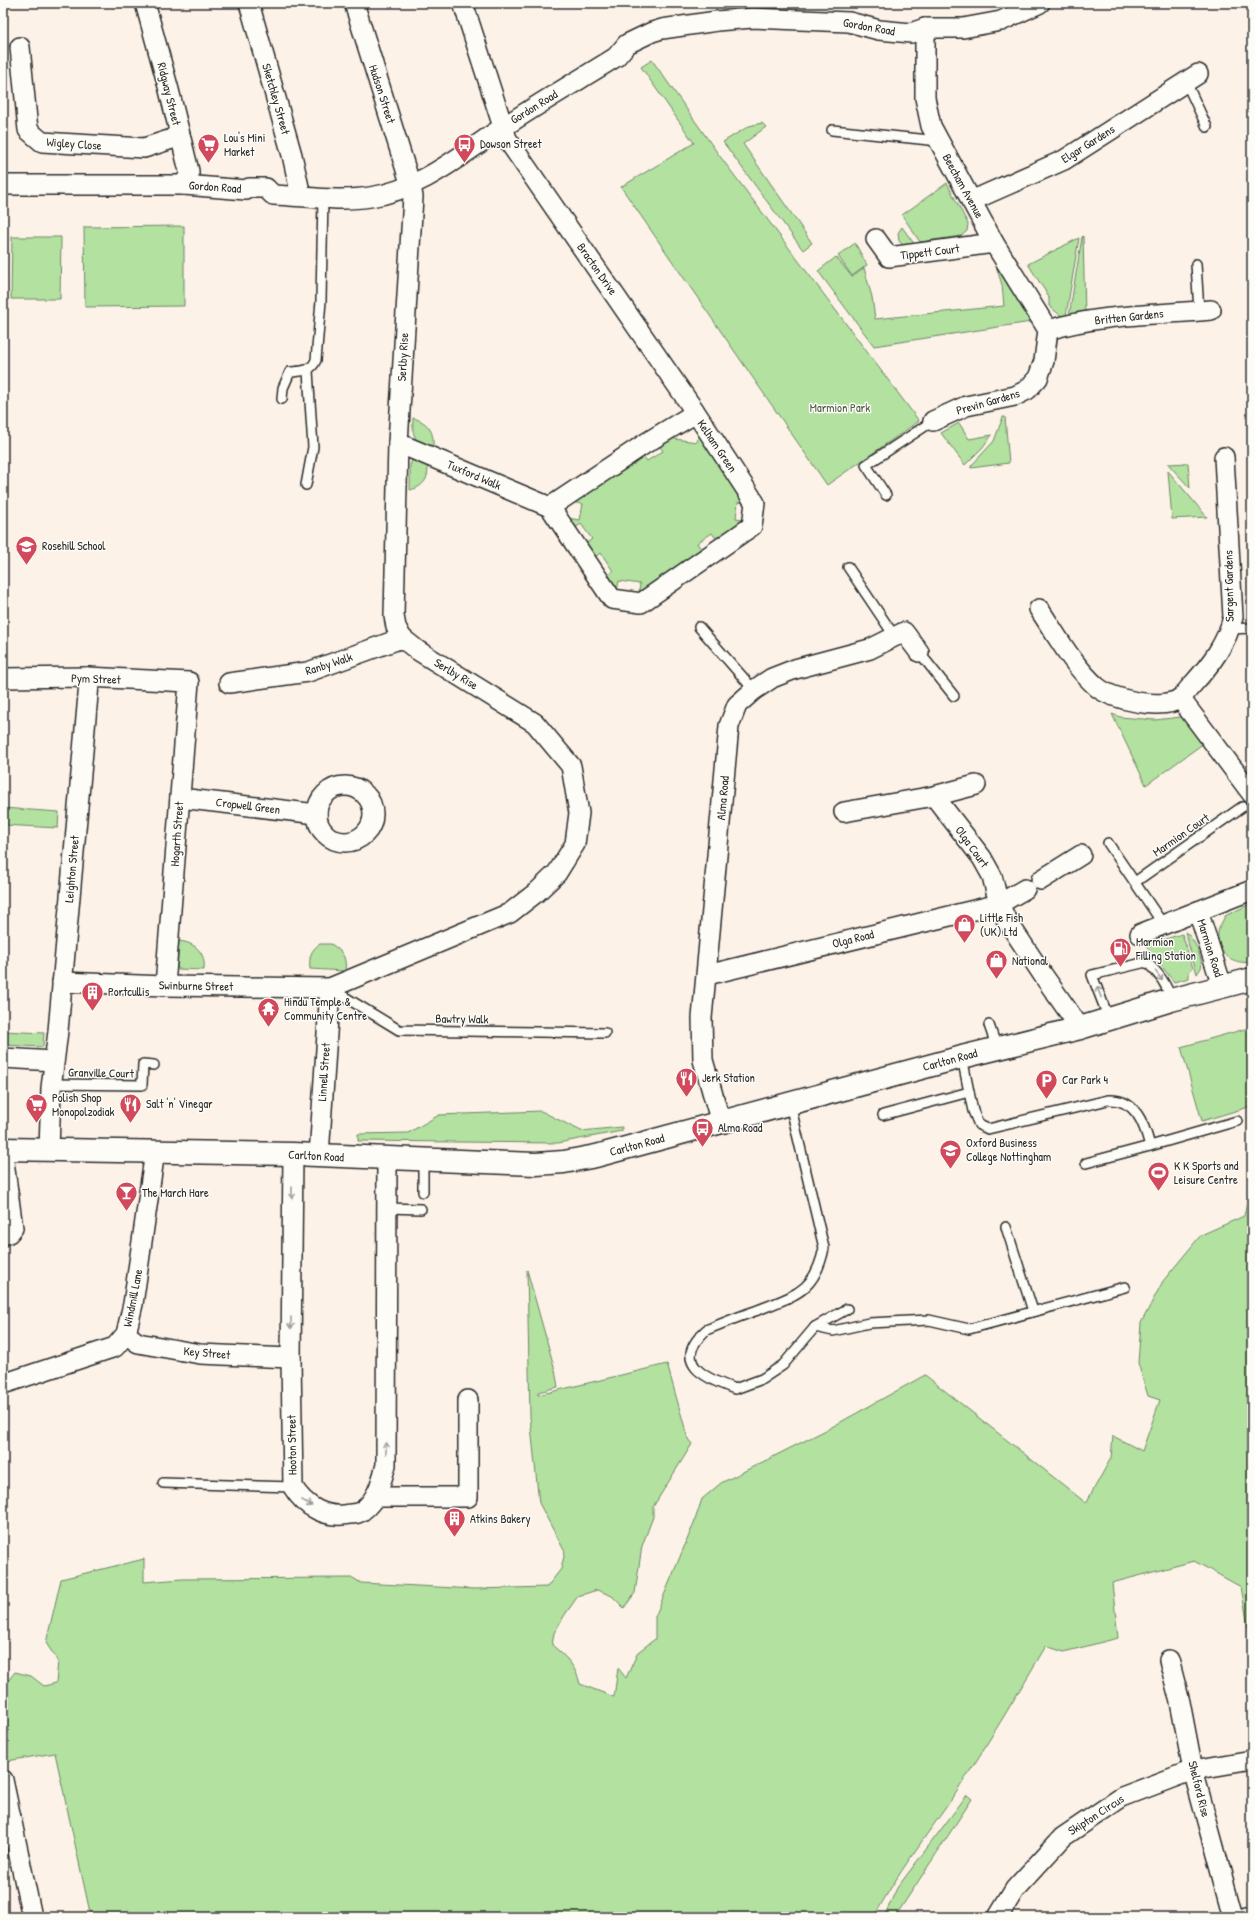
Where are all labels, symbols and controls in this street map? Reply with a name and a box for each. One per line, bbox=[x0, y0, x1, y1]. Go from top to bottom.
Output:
street label: Gordon Road bbox=[842, 14, 897, 39]
street label: Ridgway Street bbox=[153, 61, 186, 128]
street label: Sketchley Street bbox=[258, 62, 295, 137]
street label: Hudson Street bbox=[365, 62, 400, 126]
street label: Gordon Road bbox=[507, 85, 561, 128]
street label: Elgar Gardens bbox=[1058, 120, 1118, 167]
place label: Lou's Mini Market bbox=[224, 129, 265, 160]
bus stop icon: Dowson Street bbox=[451, 131, 477, 164]
supermarket icon: Lou's Mini Market bbox=[195, 132, 221, 165]
street label: Wigley Close bbox=[46, 133, 102, 154]
place label: Dowson Street bbox=[480, 135, 543, 152]
street label: Beecham Avenue bbox=[939, 150, 988, 221]
street label: Gordon Road bbox=[188, 176, 242, 197]
street label: Bracton Drive bbox=[573, 239, 622, 298]
street label: Tippett Court bbox=[899, 239, 961, 264]
street label: Britten Gardens bbox=[1094, 304, 1165, 329]
street label: Serlby Rise bbox=[393, 332, 412, 382]
street label: Previn Gardens bbox=[954, 384, 1022, 419]
park label: Marmion Park bbox=[810, 399, 870, 416]
street label: Kelham Green bbox=[694, 416, 741, 475]
street label: Tuxford Walk bbox=[445, 456, 504, 494]
school or university icon: Rosehill School bbox=[13, 533, 39, 566]
place label: Rosehill School bbox=[42, 537, 106, 554]
street label: Sargent Gardens bbox=[1219, 550, 1238, 622]
street label: Ranby Walk bbox=[303, 648, 355, 679]
street label: Serlby Rise bbox=[431, 654, 482, 693]
street label: Pym Street bbox=[71, 669, 122, 688]
street label: Alma Road bbox=[712, 775, 733, 821]
street label: Cropwell Green bbox=[215, 793, 281, 818]
street label: Hogarth Street bbox=[166, 800, 187, 867]
street label: Marmion Court bbox=[1149, 808, 1213, 860]
street label: Olga Court bbox=[952, 822, 994, 872]
street label: Leighton Street bbox=[60, 834, 83, 903]
place label: Little Fish (UK) Ltd bbox=[980, 909, 1023, 940]
shop icon: Little Fish (UK) Ltd bbox=[952, 912, 978, 945]
street label: Marmion Road bbox=[1193, 917, 1228, 979]
street label: Olga Road bbox=[830, 925, 876, 952]
place label: Marmion Filling Station bbox=[1135, 933, 1196, 964]
fuel station icon: Marmion Filling Station bbox=[1107, 936, 1133, 969]
shop icon: National bbox=[983, 948, 1009, 981]
place label: National bbox=[1012, 952, 1049, 969]
one-way arrow bbox=[1155, 970, 1163, 981]
street label: Swinburne Street bbox=[159, 976, 234, 995]
building icon: Portcullis bbox=[80, 979, 106, 1012]
place label: Portcullis bbox=[108, 983, 150, 1000]
one-way arrow bbox=[1094, 987, 1102, 999]
place label: Hindu Temple & Community Centre bbox=[284, 993, 367, 1024]
temple icon: Hindu Temple & Community Centre bbox=[255, 996, 281, 1029]
street label: Bawtry Walk bbox=[435, 1010, 489, 1027]
street label: Linnell Street bbox=[313, 1041, 334, 1102]
street label: Carlton Road bbox=[921, 1044, 979, 1075]
street label: Granville Court bbox=[68, 1063, 135, 1082]
restaurant icon: Jerk Station bbox=[674, 1065, 700, 1098]
parking icon: Car Park 4 bbox=[1034, 1067, 1060, 1100]
place label: Jerk Station bbox=[702, 1069, 755, 1086]
place label: Car Park 4 bbox=[1062, 1071, 1108, 1088]
place label: Polish Shop Monopolzodiak bbox=[52, 1089, 114, 1120]
restaurant icon: Salt 'n' Vinegar bbox=[117, 1091, 143, 1124]
supermarket icon: Polish Shop Monopolzodiak bbox=[23, 1092, 49, 1125]
place label: Salt 'n' Vinegar bbox=[146, 1095, 213, 1112]
bus stop icon: Alma Road bbox=[689, 1115, 715, 1148]
place label: Alma Road bbox=[718, 1119, 763, 1136]
street label: Carlton Road bbox=[608, 1129, 666, 1160]
place label: Oxford Business College Nottingham bbox=[966, 1134, 1051, 1165]
school or university icon: Oxford Business College Nottingham bbox=[937, 1137, 963, 1170]
street label: Carlton Road bbox=[288, 1146, 345, 1165]
place label: K K Sports and Leisure Centre bbox=[1174, 1157, 1239, 1188]
sports icon: K K Sports and Leisure Centre bbox=[1146, 1160, 1172, 1193]
bar icon: The March Hare bbox=[113, 1180, 139, 1213]
place label: The March Hare bbox=[142, 1184, 209, 1201]
one-way arrow bbox=[288, 1186, 296, 1199]
street label: Windmill Lane bbox=[119, 1267, 146, 1328]
one-way arrow bbox=[287, 1316, 295, 1329]
street label: Key Street bbox=[183, 1342, 232, 1363]
street label: Hooton Street bbox=[282, 1414, 301, 1475]
one-way arrow bbox=[382, 1442, 390, 1455]
one-way arrow bbox=[301, 1500, 313, 1508]
building icon: Atkins Bakery bbox=[442, 1506, 468, 1539]
place label: Atkins Bakery bbox=[470, 1510, 531, 1527]
street label: Shelford Rise bbox=[1184, 1759, 1215, 1819]
street label: Skipton Circus bbox=[1065, 1790, 1127, 1839]

